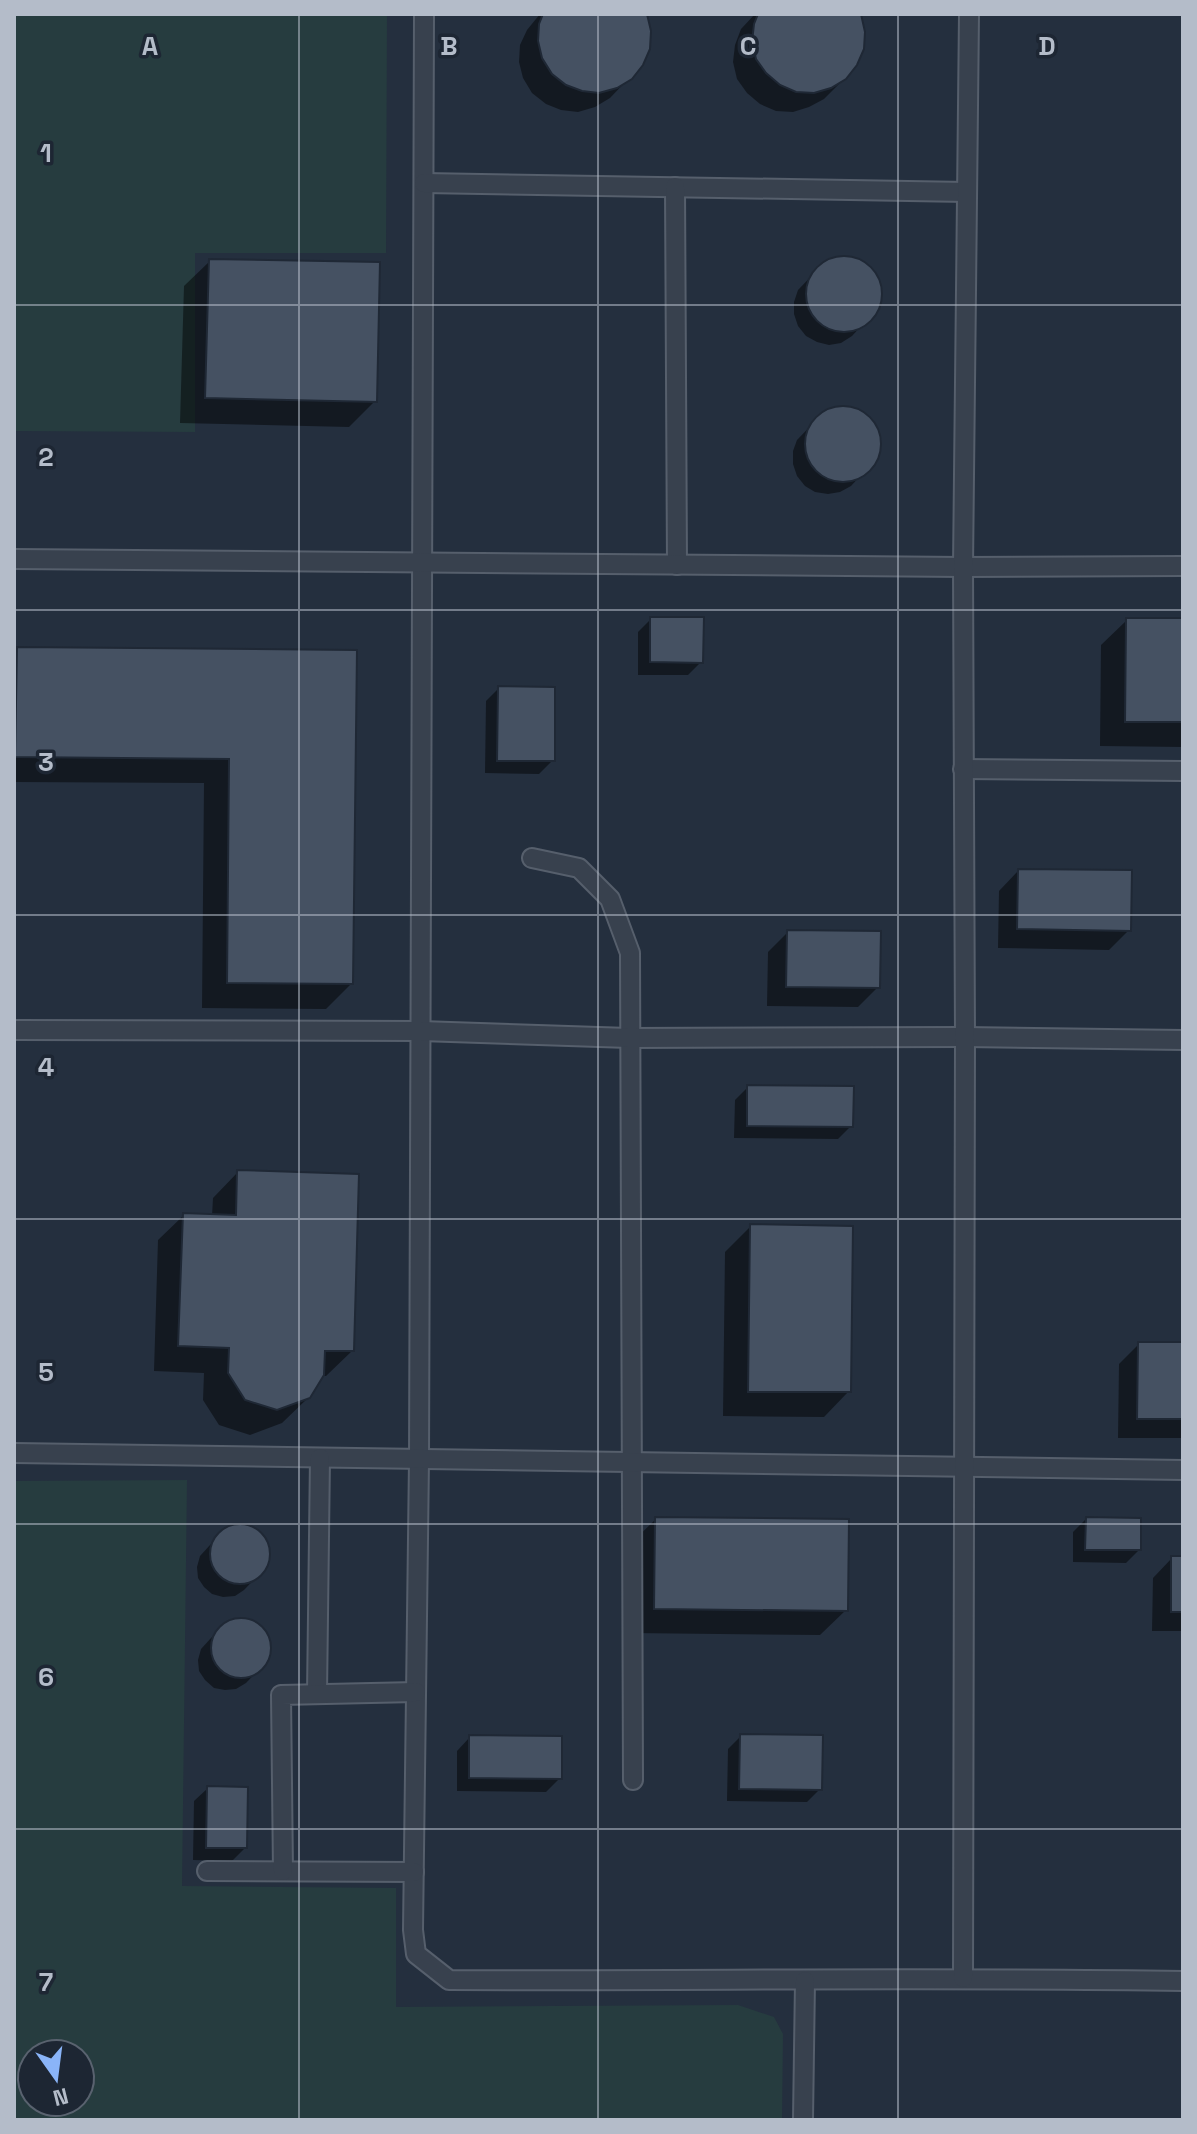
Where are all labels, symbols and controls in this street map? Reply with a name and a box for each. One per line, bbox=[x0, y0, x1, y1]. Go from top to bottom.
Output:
text: A bbox=[142, 29, 159, 63]
text: B bbox=[440, 29, 458, 63]
text: C bbox=[740, 29, 756, 63]
text: D bbox=[1038, 29, 1056, 63]
text: 1 bbox=[40, 136, 52, 170]
text: 2 bbox=[38, 440, 54, 474]
text: 3 bbox=[38, 745, 54, 779]
text: 4 bbox=[38, 1050, 54, 1084]
text: 5 bbox=[38, 1355, 54, 1389]
text: 6 bbox=[38, 1660, 54, 1694]
text: 7 bbox=[39, 1965, 53, 1999]
north arrow bbox=[16, 2038, 96, 2118]
text: N bbox=[50, 2082, 71, 2113]

